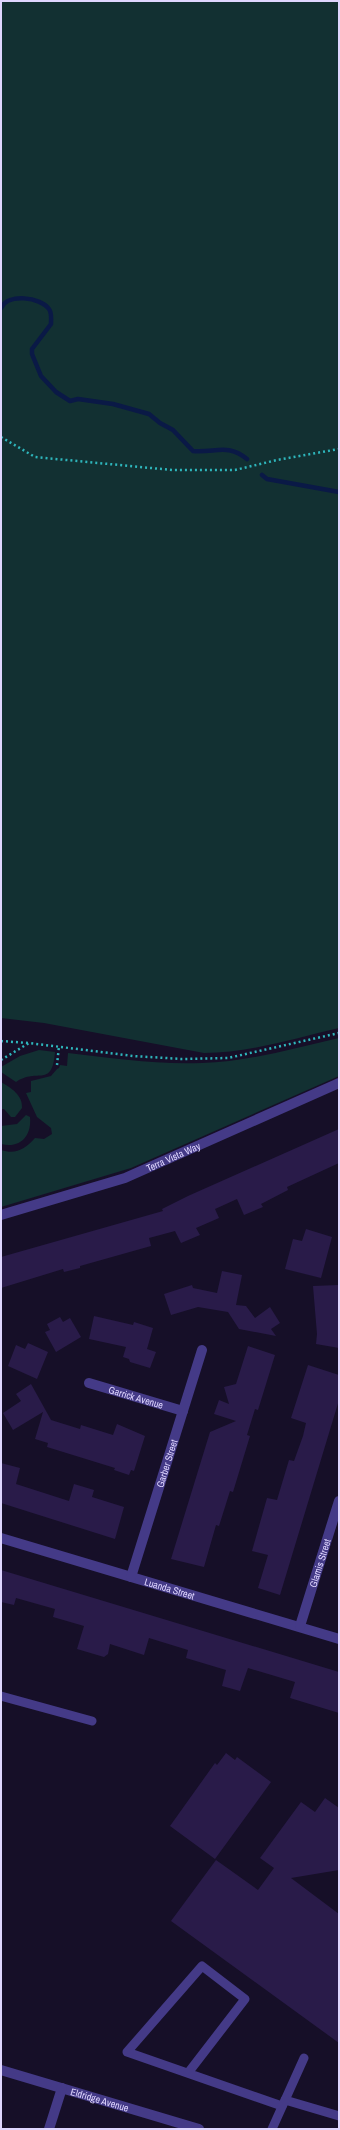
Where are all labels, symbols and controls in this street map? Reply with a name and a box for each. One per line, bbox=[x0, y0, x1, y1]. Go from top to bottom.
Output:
street label: Terra Vista Way bbox=[144, 1139, 203, 1175]
street label: Garrick Avenue bbox=[107, 1383, 165, 1412]
street label: Garber Street bbox=[153, 1437, 181, 1489]
street label: Glamis Street bbox=[306, 1537, 334, 1589]
street label: Luanda Street bbox=[143, 1575, 197, 1603]
street label: Eldridge Avenue bbox=[69, 2085, 131, 2115]

